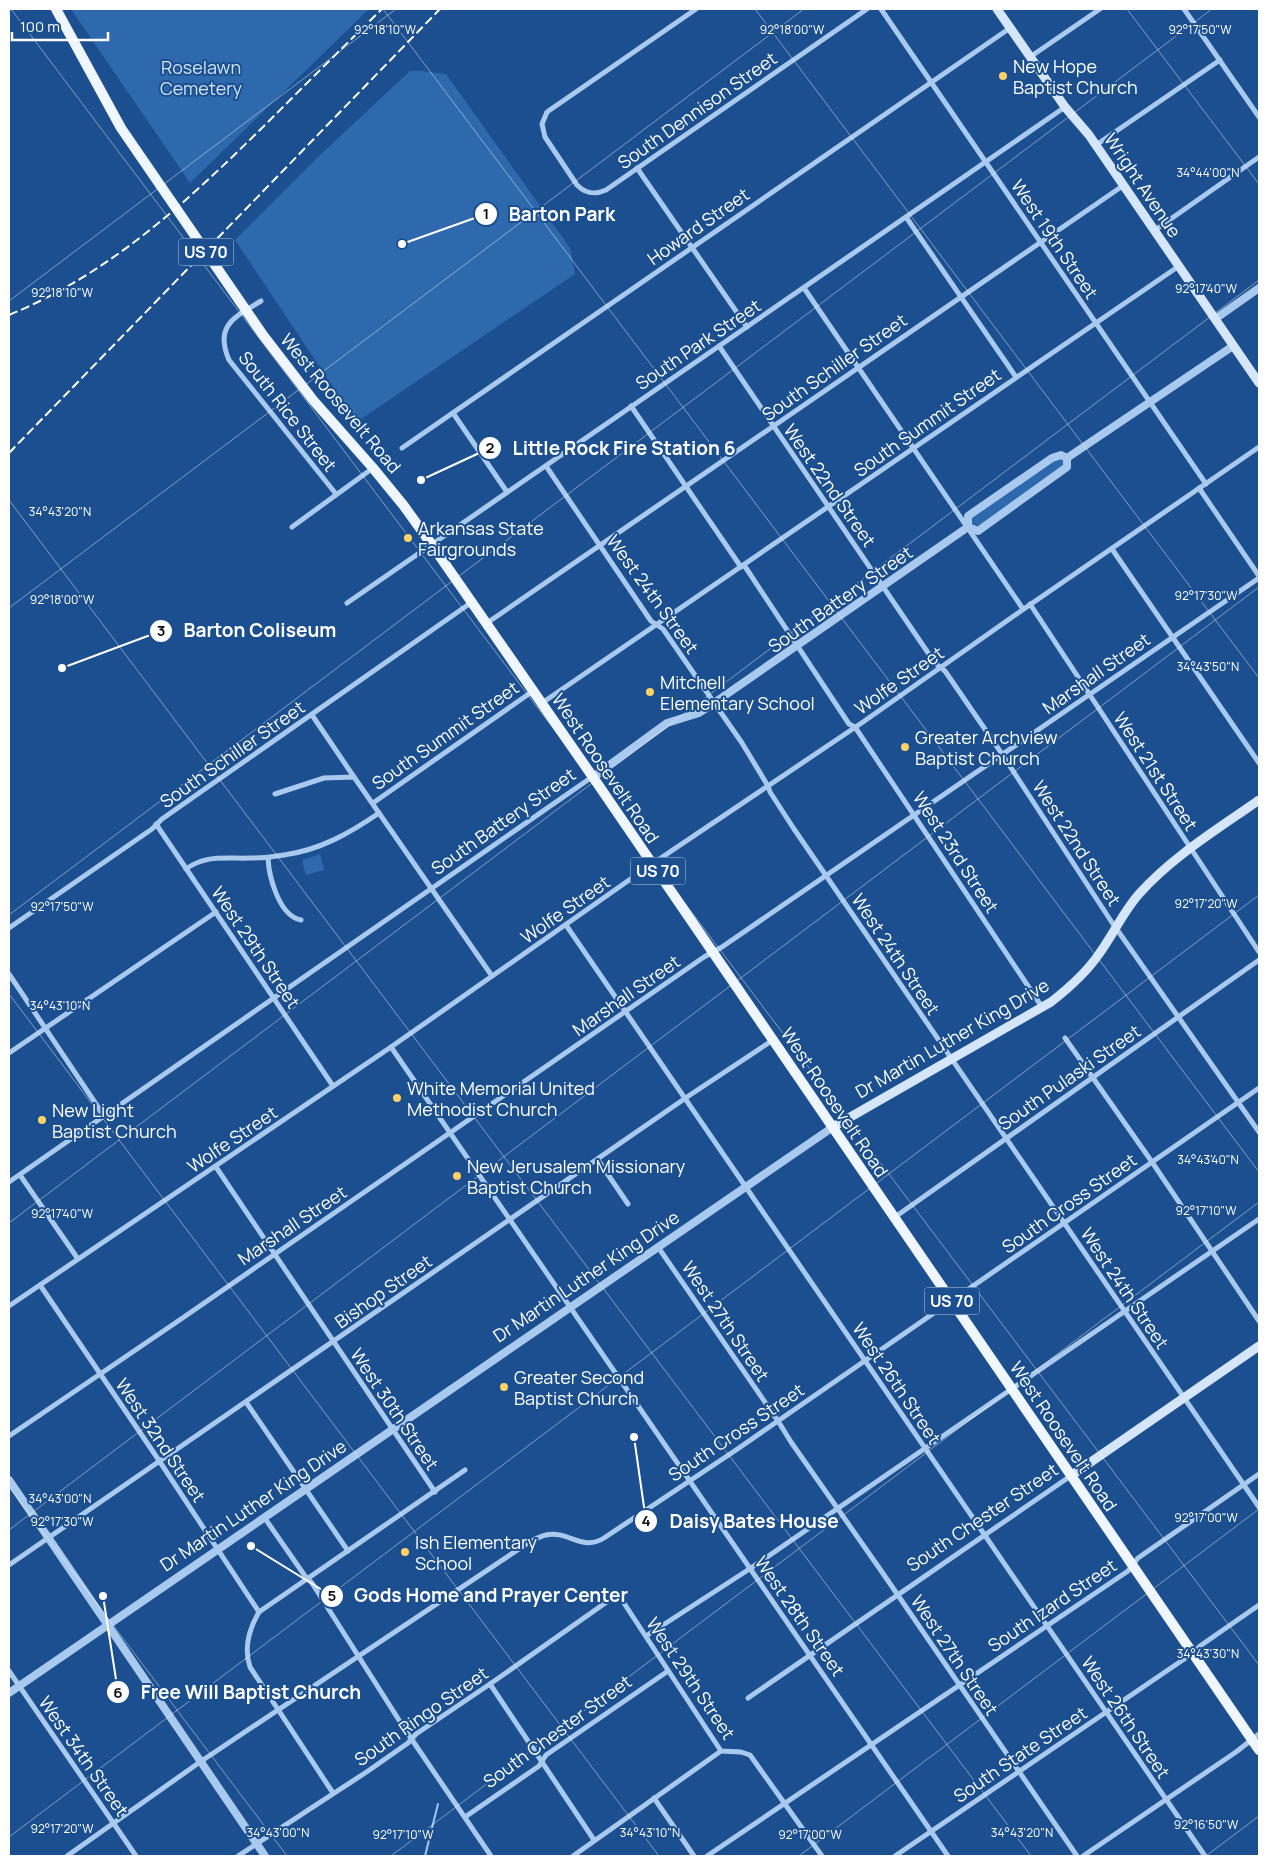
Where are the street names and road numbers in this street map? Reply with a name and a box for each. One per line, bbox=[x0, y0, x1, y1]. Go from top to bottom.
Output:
street label: South Dennison Street bbox=[613, 46, 781, 174]
street label: Wright Avenue bbox=[1099, 128, 1187, 242]
street label: West 19th Street bbox=[1006, 175, 1104, 303]
street label: Howard Street bbox=[642, 182, 754, 270]
road number: US 70 bbox=[178, 238, 234, 266]
street label: South Park Street bbox=[631, 293, 765, 395]
street label: South Schiller Street bbox=[757, 308, 911, 426]
street label: West Roosevelt Road bbox=[275, 328, 407, 478]
street label: South Rice Street bbox=[234, 346, 342, 476]
street label: South Summit Street bbox=[849, 362, 1005, 482]
street label: West 22nd Street bbox=[779, 419, 881, 551]
street label: West 24th Street bbox=[602, 530, 704, 658]
street label: South Battery Street bbox=[763, 540, 917, 658]
street label: Marshall Street bbox=[1037, 627, 1155, 719]
street label: Wolfe Street bbox=[850, 640, 948, 720]
street label: South Summit Street bbox=[367, 675, 523, 795]
street label: West Roosevelt Road bbox=[547, 688, 665, 848]
street label: South Schiller Street bbox=[155, 695, 309, 813]
street label: West 21st Street bbox=[1109, 707, 1203, 835]
street label: South Battery Street bbox=[426, 762, 580, 880]
street label: West 22nd Street bbox=[1027, 776, 1127, 910]
street label: West 23rd Street bbox=[908, 787, 1004, 917]
road number: US 70 bbox=[630, 858, 686, 884]
street label: Wolfe Street bbox=[516, 869, 614, 949]
street label: West 29th Street bbox=[206, 881, 306, 1013]
street label: West 24th Street bbox=[847, 889, 945, 1019]
street label: Marshall Street bbox=[567, 949, 685, 1041]
street label: Dr Martin Luther King Drive bbox=[851, 973, 1053, 1103]
street label: South Pulaski Street bbox=[993, 1019, 1145, 1135]
street label: West Roosevelt Road bbox=[776, 1022, 894, 1182]
street label: Wolfe Street bbox=[182, 1100, 282, 1178]
street label: South Cross Street bbox=[997, 1148, 1141, 1258]
street label: Marshall Street bbox=[233, 1180, 351, 1270]
street label: Dr Martin Luther King Drive bbox=[488, 1205, 684, 1347]
street label: West 24th Street bbox=[1076, 1223, 1174, 1353]
street label: Bishop Street bbox=[330, 1249, 436, 1333]
street label: West 27th Street bbox=[677, 1256, 775, 1386]
road number: US 70 bbox=[924, 1288, 980, 1314]
street label: West 26th Street bbox=[847, 1317, 947, 1449]
street label: West 30th Street bbox=[345, 1343, 445, 1475]
street label: West Roosevelt Road bbox=[1005, 1356, 1123, 1516]
street label: West 32nd Street bbox=[111, 1373, 211, 1507]
street label: South Cross Street bbox=[663, 1378, 809, 1486]
street label: Dr Martin Luther King Drive bbox=[155, 1434, 351, 1576]
street label: South Chester Street bbox=[902, 1457, 1062, 1577]
street label: West 28th Street bbox=[750, 1551, 850, 1681]
street label: South Izard Street bbox=[983, 1553, 1121, 1657]
street label: West 27th Street bbox=[906, 1590, 1004, 1720]
street label: West 29th Street bbox=[641, 1612, 741, 1744]
street label: West 26th Street bbox=[1076, 1651, 1176, 1783]
street label: South Ringo Street bbox=[349, 1661, 493, 1771]
street label: South Chester Street bbox=[478, 1669, 636, 1793]
street label: West 34th Street bbox=[34, 1691, 134, 1821]
street label: South State Street bbox=[949, 1700, 1091, 1808]

